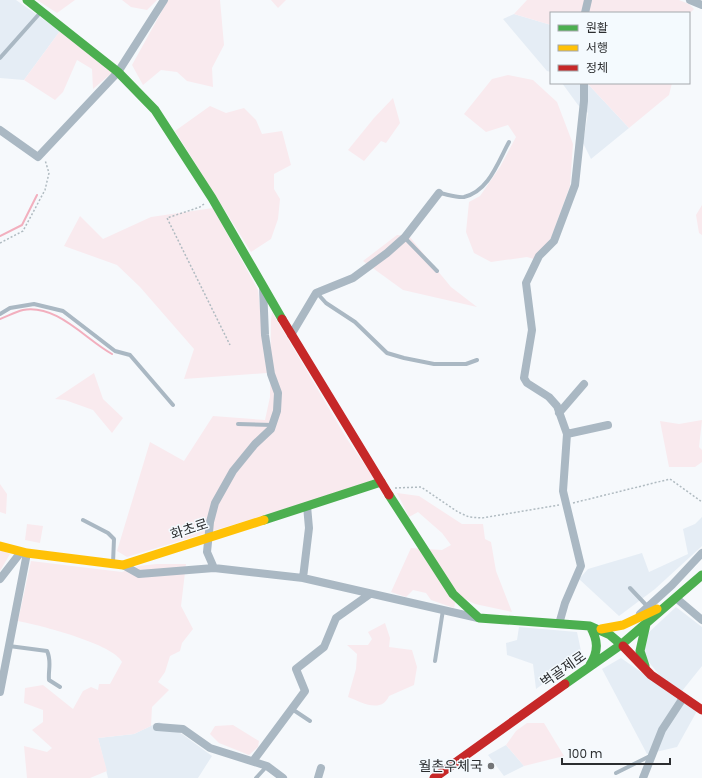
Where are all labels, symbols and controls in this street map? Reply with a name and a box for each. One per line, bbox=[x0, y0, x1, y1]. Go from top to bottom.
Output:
legend bbox=[550, 12, 690, 84]
text: 원활 bbox=[586, 19, 608, 36]
text: 서행 bbox=[586, 39, 608, 56]
text: 정체 bbox=[586, 59, 608, 76]
street label: 화초로 bbox=[168, 513, 211, 544]
street label: 벽골제로 bbox=[536, 646, 590, 692]
scale bar bbox=[562, 740, 670, 766]
text: 100 m bbox=[568, 745, 602, 762]
place label: 월촌우체국 bbox=[419, 756, 483, 776]
marker: 월촌우체국 bbox=[486, 761, 496, 771]

